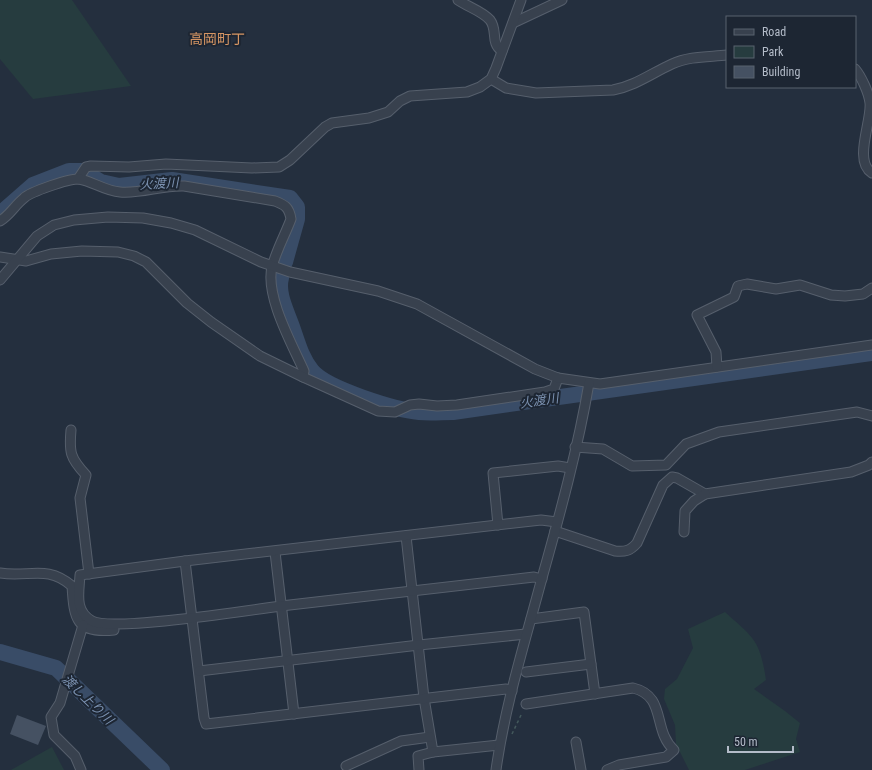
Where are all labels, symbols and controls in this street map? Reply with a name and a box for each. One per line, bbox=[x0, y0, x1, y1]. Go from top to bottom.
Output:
legend bbox=[726, 16, 856, 88]
text: Road bbox=[762, 25, 786, 39]
district label: 高岡町丁 bbox=[189, 31, 245, 47]
text: Park bbox=[762, 45, 784, 59]
text: Building bbox=[762, 65, 800, 79]
water label: 火渡川 bbox=[139, 175, 181, 192]
water label: 火渡川 bbox=[519, 390, 561, 411]
water label: 渡し上り川 bbox=[59, 671, 118, 729]
scale bar bbox=[728, 728, 793, 754]
text: 50 m bbox=[734, 735, 758, 749]

